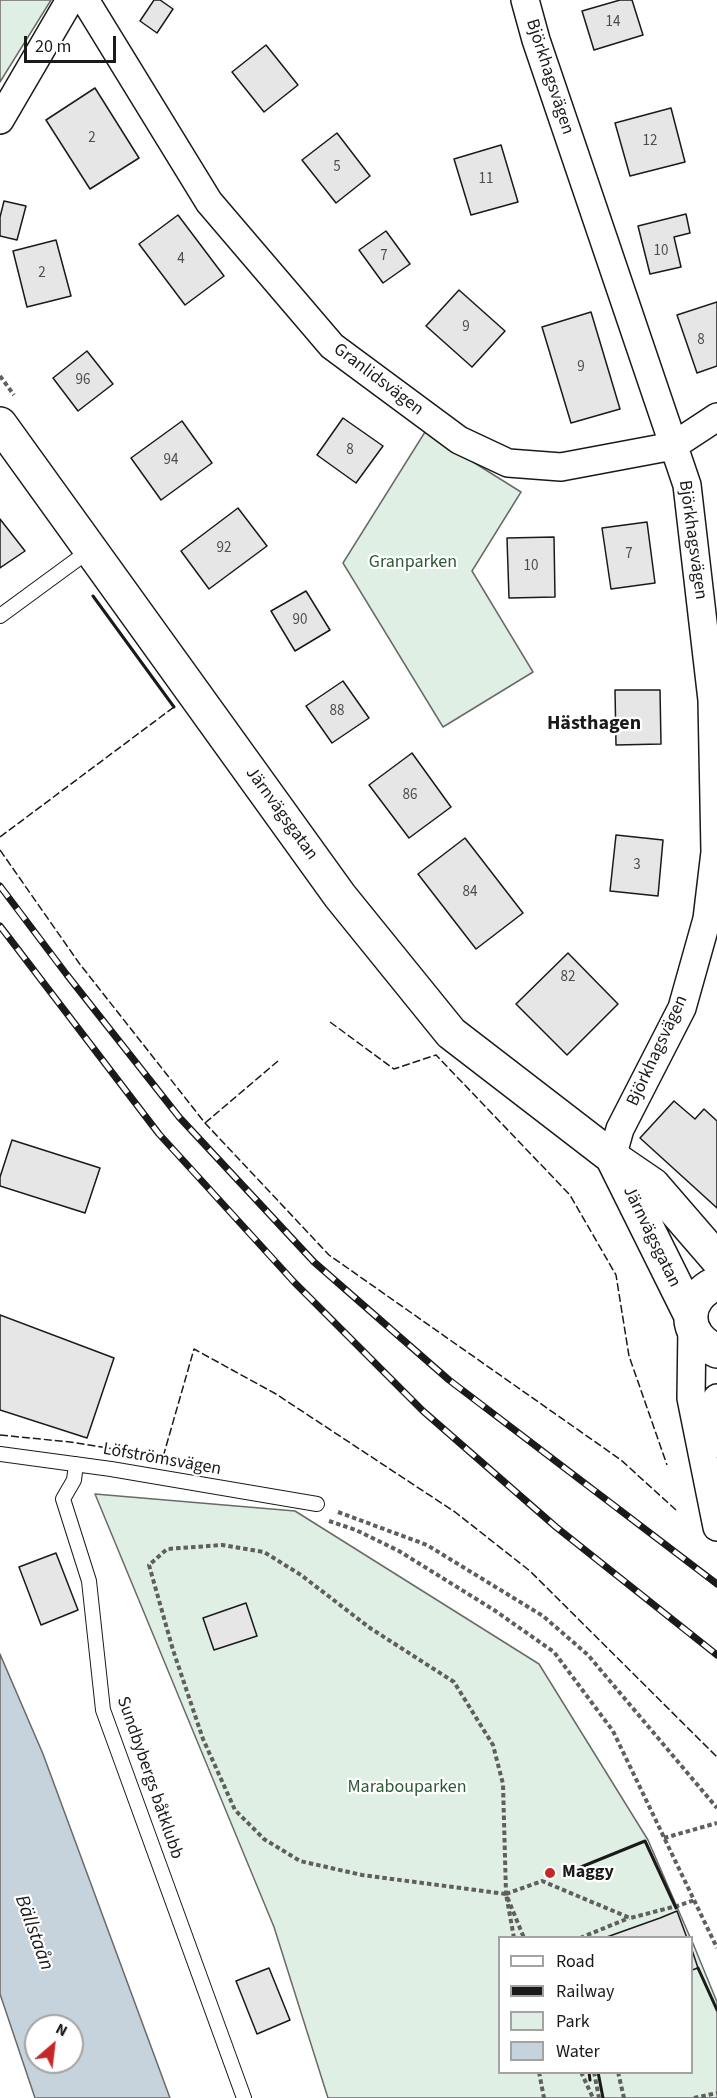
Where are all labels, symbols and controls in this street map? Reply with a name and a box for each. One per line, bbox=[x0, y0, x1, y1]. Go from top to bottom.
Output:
house number: 14 bbox=[606, 14, 620, 32]
street label: Björkhagsvägen bbox=[520, 17, 578, 137]
scale bar bbox=[27, 24, 118, 62]
text: 20 m bbox=[35, 34, 71, 59]
house number: 2 bbox=[88, 130, 96, 148]
house number: 12 bbox=[643, 133, 657, 151]
house number: 5 bbox=[333, 159, 341, 177]
house number: 11 bbox=[479, 171, 493, 189]
house number: 10 bbox=[654, 243, 668, 261]
house number: 7 bbox=[380, 248, 388, 266]
house number: 4 bbox=[177, 251, 185, 269]
house number: 2 bbox=[38, 265, 46, 283]
house number: 9 bbox=[462, 319, 470, 337]
house number: 8 bbox=[697, 332, 705, 350]
street label: Granlidsvägen bbox=[329, 339, 427, 421]
house number: 9 bbox=[577, 359, 585, 377]
house number: 96 bbox=[76, 372, 90, 390]
house number: 8 bbox=[346, 442, 354, 460]
house number: 94 bbox=[164, 452, 178, 470]
street label: Björkhagsvägen bbox=[673, 479, 711, 601]
house number: 92 bbox=[217, 540, 231, 558]
house number: 7 bbox=[625, 546, 633, 564]
park label: Granparken bbox=[369, 552, 457, 574]
house number: 10 bbox=[524, 558, 538, 576]
house number: 90 bbox=[293, 612, 307, 630]
house number: 88 bbox=[330, 703, 344, 721]
district label: Hästhagen bbox=[547, 713, 641, 737]
street label: Järnvägsgatan bbox=[240, 763, 322, 865]
house number: 86 bbox=[403, 787, 417, 805]
house number: 3 bbox=[633, 857, 641, 875]
house number: 84 bbox=[463, 884, 477, 902]
house number: 82 bbox=[561, 969, 575, 987]
street label: Björkhagsvägen bbox=[623, 992, 693, 1110]
street label: Järnvägsgatan bbox=[617, 1183, 685, 1291]
street label: Löfströmsvägen bbox=[101, 1439, 223, 1481]
street label: Sundbybergs båtklubb bbox=[111, 1694, 187, 1862]
park label: Marabouparken bbox=[348, 1777, 466, 1799]
place label: Maggy bbox=[562, 1862, 614, 1884]
marker: Maggy bbox=[543, 1866, 557, 1880]
water label: Bällstaån bbox=[8, 1892, 58, 1974]
legend bbox=[498, 1936, 693, 2074]
text: Road bbox=[556, 1949, 595, 1974]
text: Railway bbox=[556, 1979, 615, 2004]
text: Park bbox=[556, 2009, 590, 2034]
north arrow bbox=[24, 2014, 84, 2074]
text: N bbox=[52, 2018, 71, 2042]
text: Water bbox=[556, 2039, 600, 2064]

